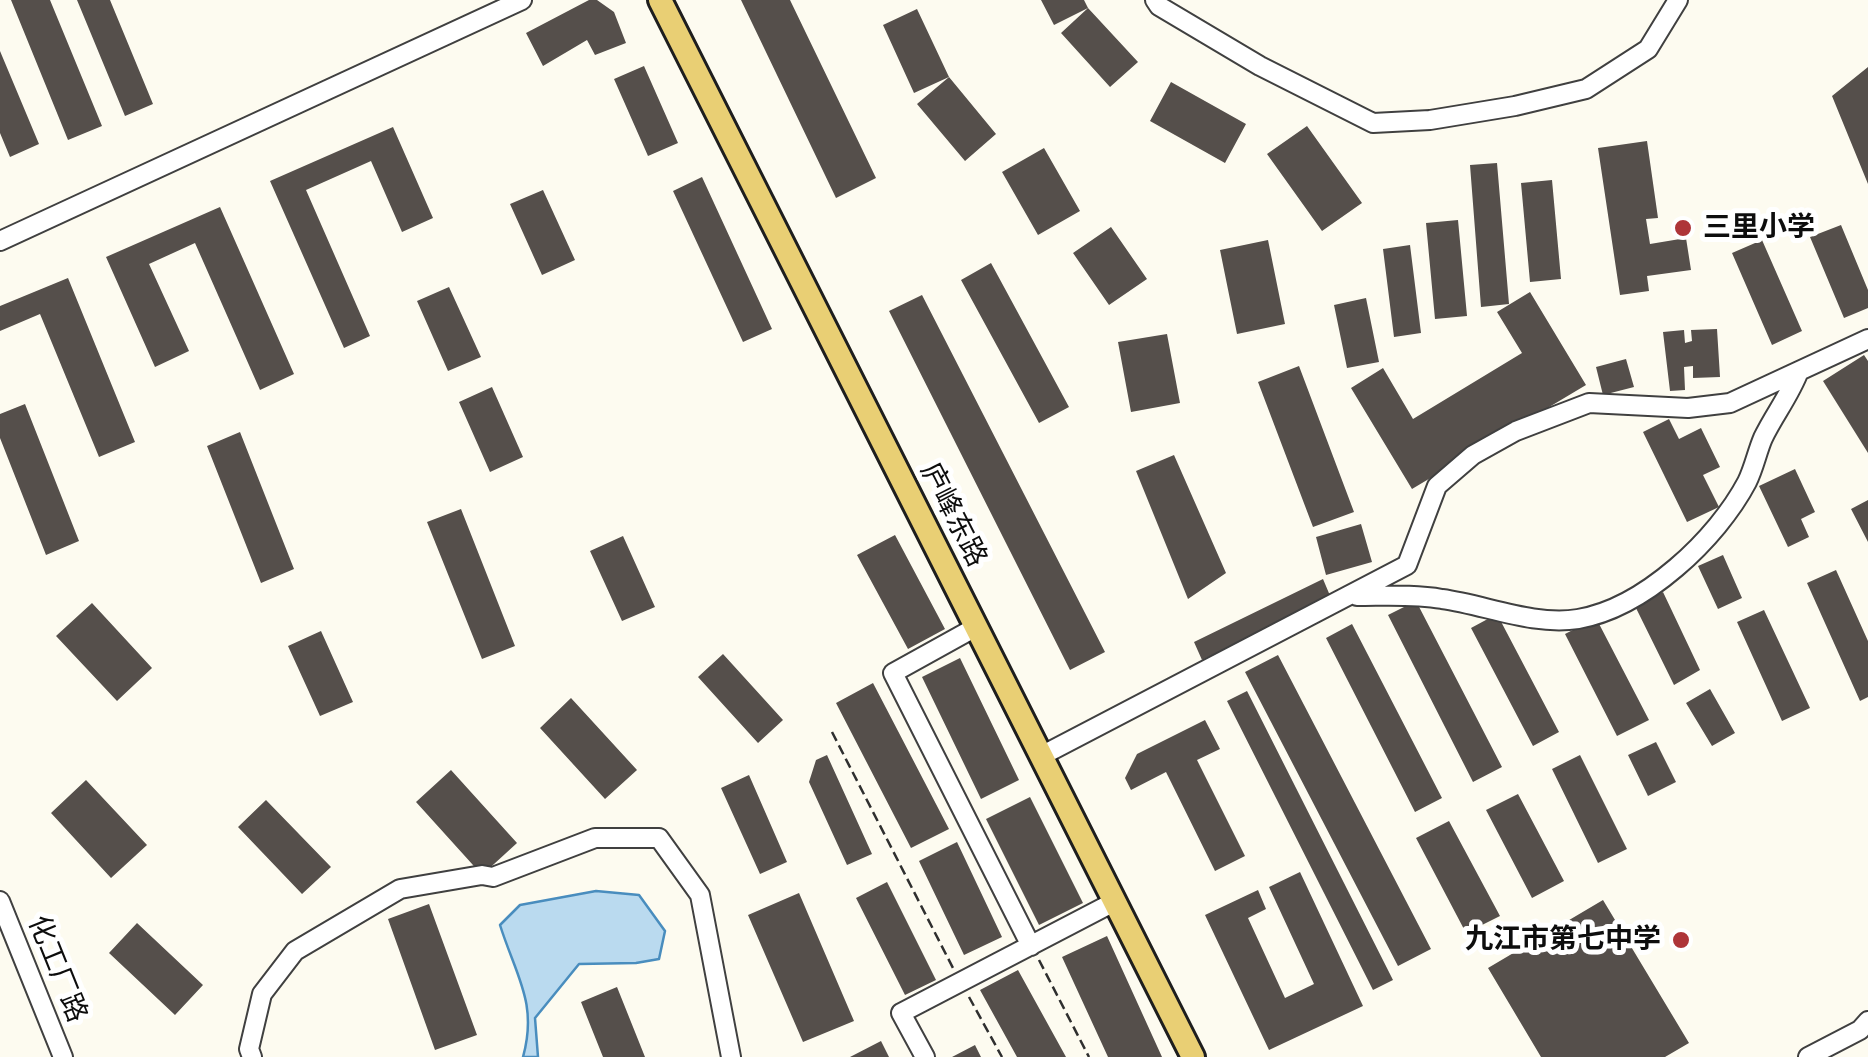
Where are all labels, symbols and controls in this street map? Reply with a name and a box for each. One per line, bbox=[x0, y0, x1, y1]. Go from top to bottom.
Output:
place label: 三里小学 bbox=[1703, 211, 1815, 245]
marker: 三里小学 bbox=[1672, 217, 1694, 239]
street label: 庐峰东路 bbox=[913, 457, 993, 573]
street label: 化工厂路 bbox=[20, 911, 94, 1027]
place label: 九江市第七中学 bbox=[1465, 923, 1661, 957]
marker: 九江市第七中学 bbox=[1670, 929, 1692, 951]

